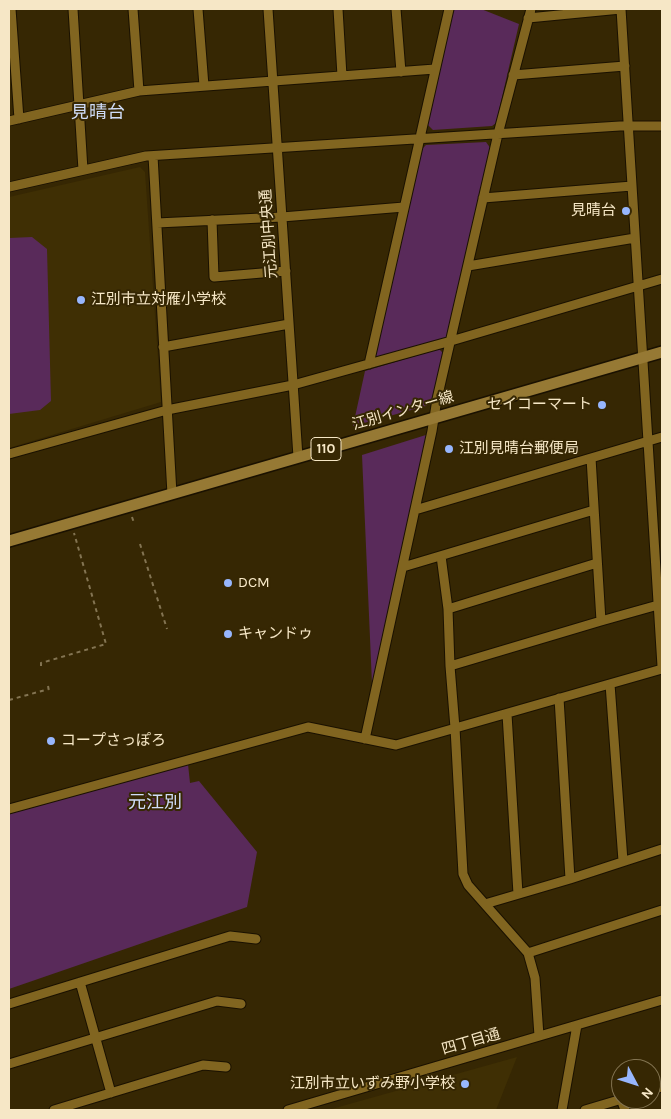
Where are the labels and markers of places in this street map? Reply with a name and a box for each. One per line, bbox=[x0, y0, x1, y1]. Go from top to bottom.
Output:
place label: 見晴台 bbox=[571, 202, 616, 220]
marker: 見晴台 bbox=[620, 205, 632, 217]
place label: 江別市立対雁小学校 bbox=[91, 291, 226, 309]
marker: 江別市立対雁小学校 bbox=[75, 294, 87, 306]
place label: セイコーマート bbox=[487, 396, 592, 414]
marker: セイコーマート bbox=[596, 399, 608, 411]
place label: 江別見晴台郵便局 bbox=[459, 440, 579, 458]
marker: 江別見晴台郵便局 bbox=[443, 443, 455, 455]
place label: DCM bbox=[238, 574, 270, 592]
marker: DCM bbox=[222, 577, 234, 589]
place label: キャンドゥ bbox=[238, 625, 313, 643]
marker: キャンドゥ bbox=[222, 628, 234, 640]
place label: コープさっぽろ bbox=[61, 732, 166, 750]
marker: コープさっぽろ bbox=[45, 735, 57, 747]
place label: 江別市立いずみ野小学校 bbox=[290, 1075, 455, 1093]
marker: 江別市立いずみ野小学校 bbox=[459, 1078, 471, 1090]

